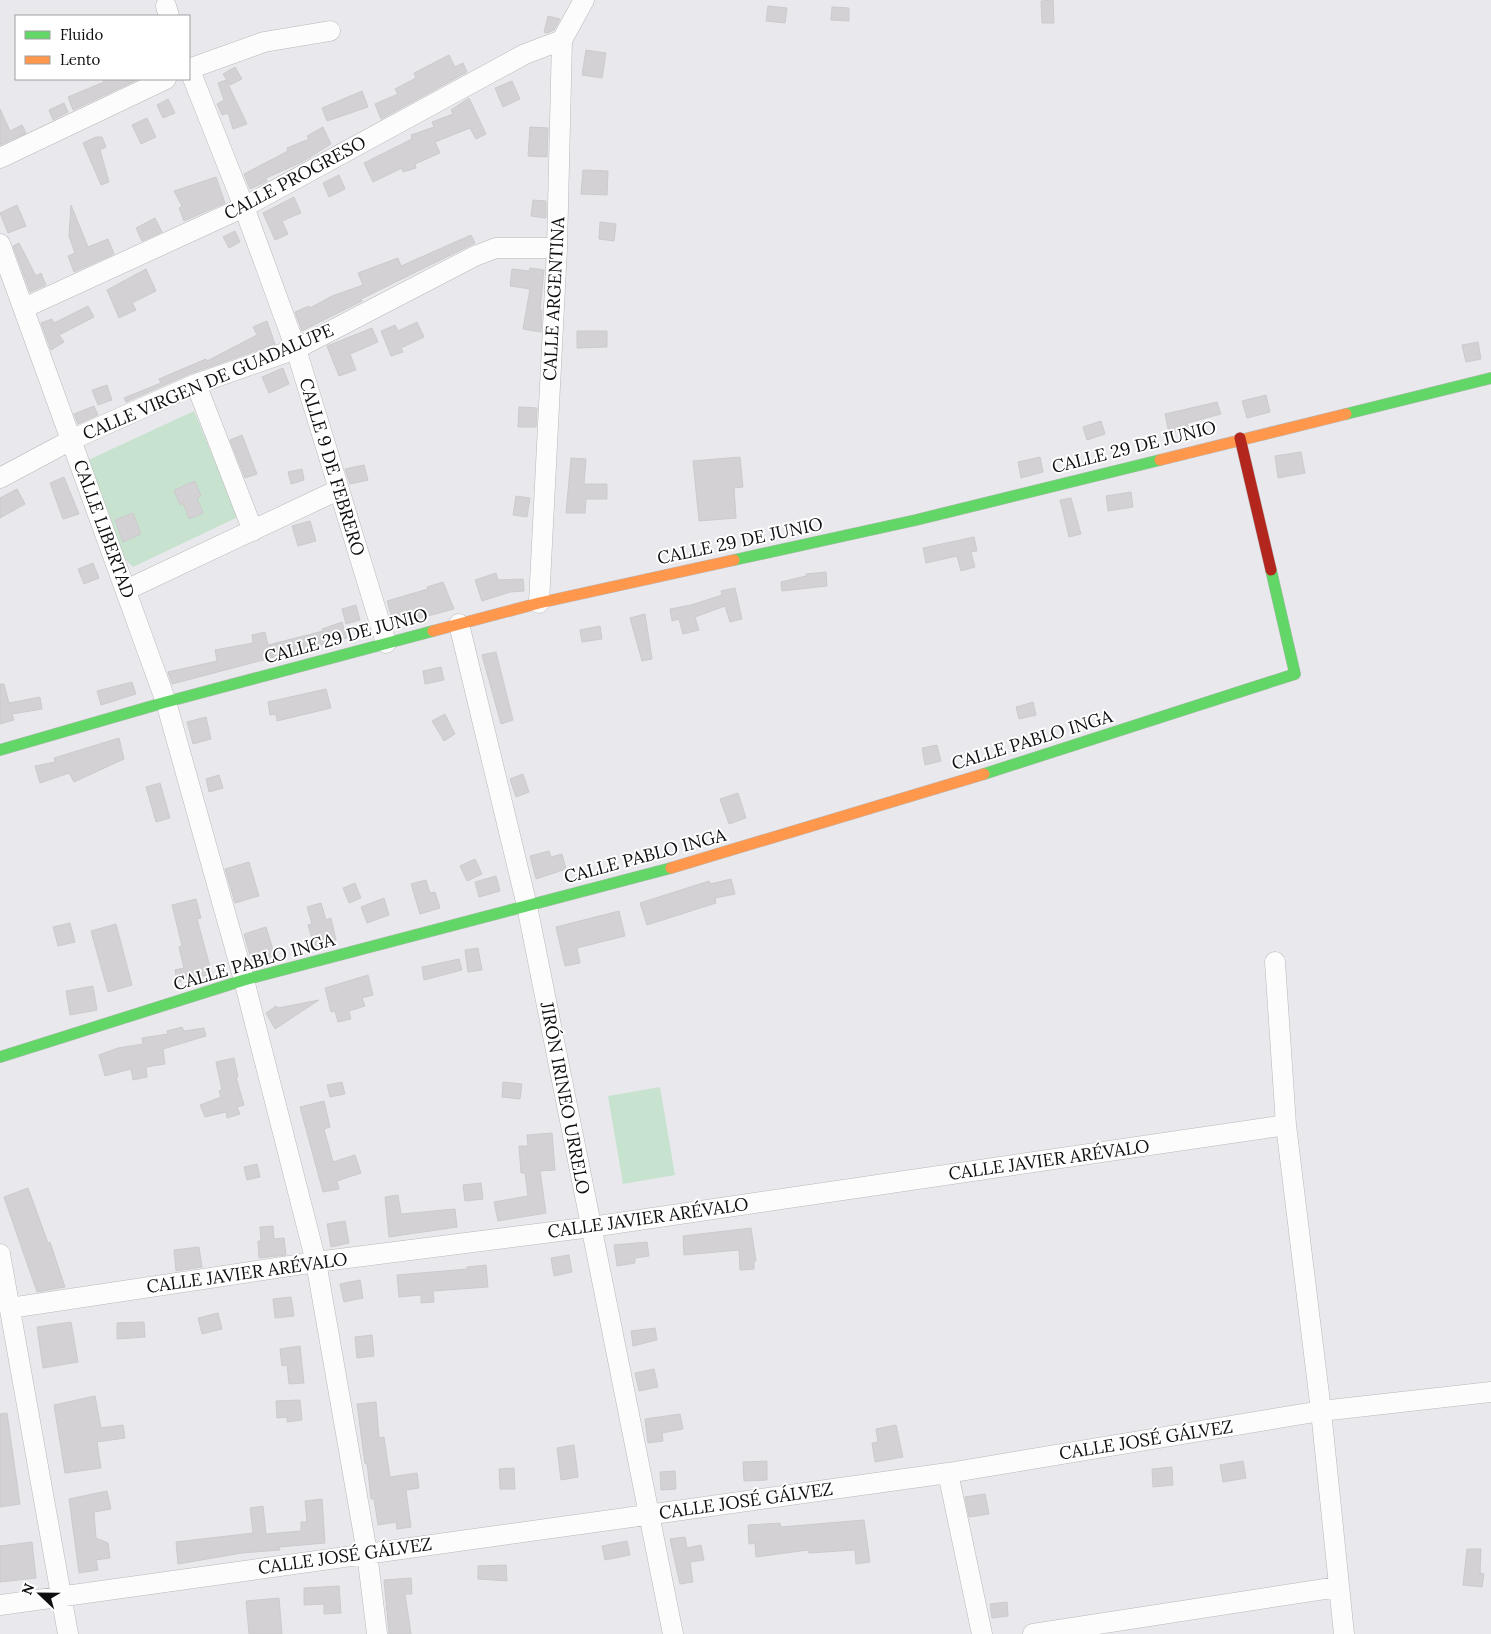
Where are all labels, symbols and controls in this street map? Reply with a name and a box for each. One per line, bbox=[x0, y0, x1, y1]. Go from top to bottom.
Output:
legend bbox=[15, 15, 190, 80]
text: Fluido bbox=[60, 25, 103, 44]
text: Lento bbox=[60, 50, 101, 69]
street label: CALLE PROGRESO bbox=[220, 130, 370, 225]
street label: CALLE ARGENTINA bbox=[538, 216, 569, 382]
street label: CALLE VIRGEN DE GUADALUPE bbox=[79, 318, 337, 445]
street label: CALLE 9 DE FEBRERO bbox=[294, 375, 371, 559]
street label: CALLE 29 DE JUNIO bbox=[1049, 415, 1218, 478]
street label: CALLE LIBERTAD bbox=[69, 456, 140, 601]
street label: CALLE 29 DE JUNIO bbox=[655, 512, 825, 569]
street label: CALLE 29 DE JUNIO bbox=[262, 603, 430, 668]
street label: CALLE PABLO INGA bbox=[949, 704, 1116, 775]
street label: CALLE PABLO INGA bbox=[561, 823, 729, 888]
street label: CALLE PABLO INGA bbox=[171, 927, 338, 996]
street label: JIRÓN IRINEO URRELO bbox=[535, 999, 595, 1196]
street label: CALLE JAVIER ARÉVALO bbox=[947, 1134, 1151, 1185]
street label: CALLE JAVIER ARÉVALO bbox=[546, 1192, 750, 1243]
street label: CALLE JAVIER ARÉVALO bbox=[145, 1247, 349, 1298]
street label: CALLE JOSÉ GÁLVEZ bbox=[1057, 1414, 1234, 1465]
street label: CALLE JOSÉ GÁLVEZ bbox=[657, 1477, 834, 1524]
street label: CALLE JOSÉ GÁLVEZ bbox=[256, 1532, 433, 1579]
north arrow bbox=[15, 1569, 65, 1619]
text: N bbox=[18, 1581, 38, 1598]

